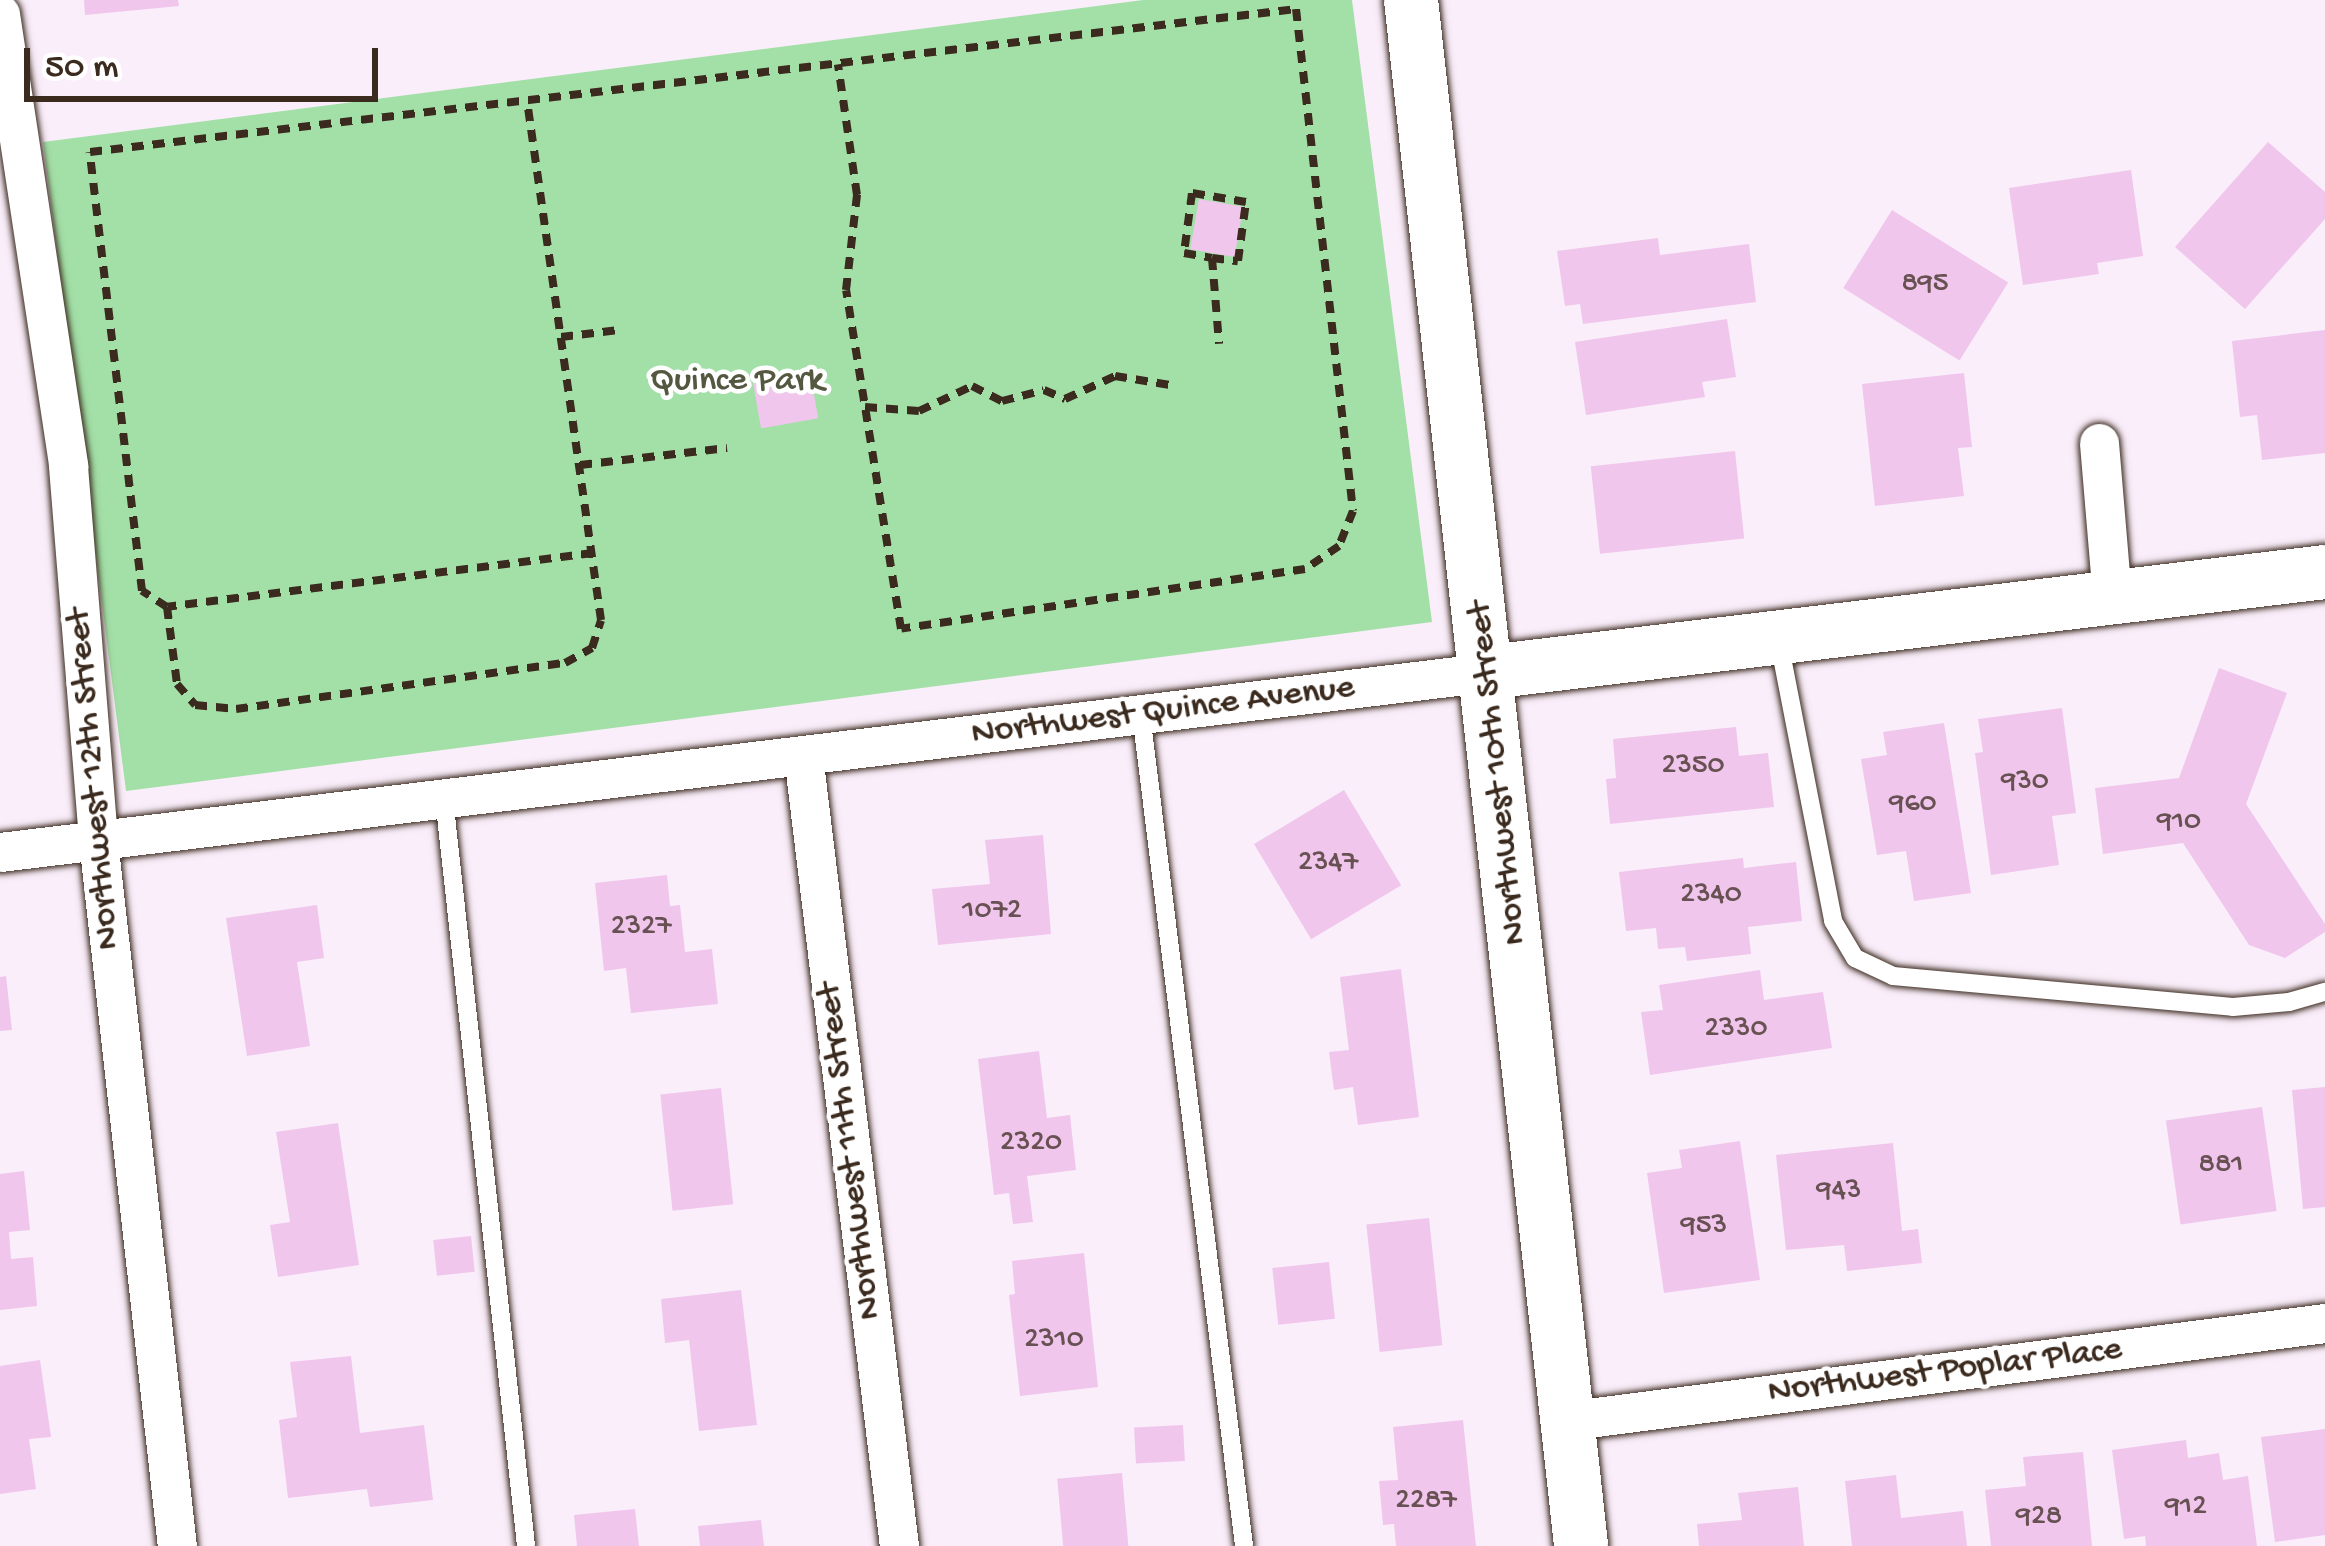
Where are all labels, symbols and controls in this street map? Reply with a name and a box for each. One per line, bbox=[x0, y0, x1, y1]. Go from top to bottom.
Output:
scale bar bbox=[30, 24, 384, 98]
text: 50 m bbox=[45, 47, 118, 90]
house number: 895 bbox=[1901, 267, 1949, 303]
park label: Quince Park bbox=[650, 360, 824, 404]
street label: Northwest 10th Street bbox=[1459, 599, 1539, 947]
street label: Northwest 12th Street bbox=[59, 606, 131, 952]
street label: Northwest Quince Avenue bbox=[969, 667, 1357, 757]
house number: 2350 bbox=[1661, 749, 1725, 785]
house number: 930 bbox=[2001, 765, 2049, 801]
house number: 960 bbox=[1889, 787, 1937, 823]
house number: 910 bbox=[2157, 805, 2201, 841]
house number: 2347 bbox=[1298, 846, 1358, 882]
house number: 2340 bbox=[1680, 878, 1742, 914]
house number: 1072 bbox=[962, 894, 1022, 930]
house number: 2327 bbox=[611, 910, 671, 946]
street label: Northwest 11th Street bbox=[809, 980, 893, 1322]
house number: 2330 bbox=[1705, 1012, 1767, 1048]
house number: 2320 bbox=[1000, 1126, 1062, 1162]
house number: 881 bbox=[2199, 1148, 2243, 1184]
house number: 943 bbox=[1817, 1174, 1861, 1210]
house number: 953 bbox=[1681, 1209, 1727, 1245]
house number: 2310 bbox=[1024, 1323, 1084, 1359]
street label: Northwest Poplar Place bbox=[1766, 1329, 2124, 1415]
house number: 2287 bbox=[1395, 1484, 1457, 1520]
house number: 912 bbox=[2165, 1490, 2207, 1526]
house number: 928 bbox=[2016, 1500, 2062, 1536]

